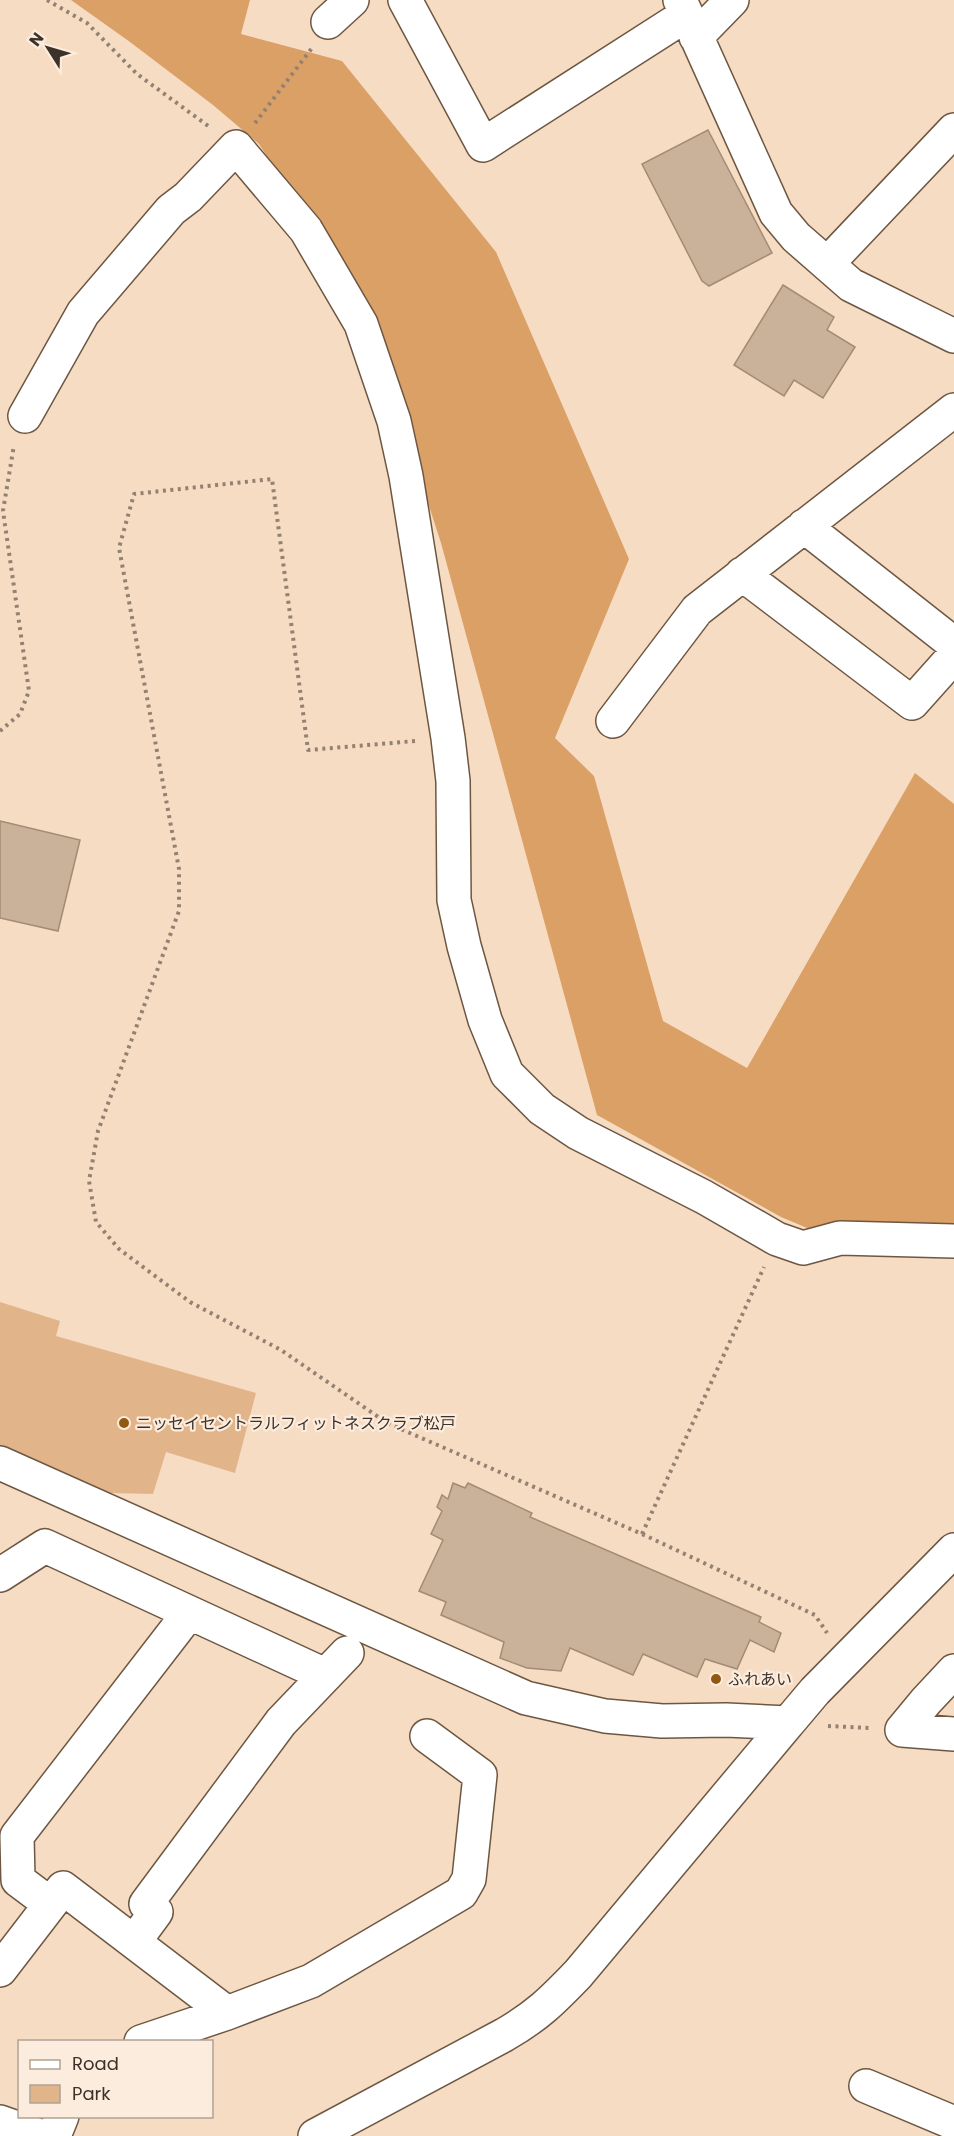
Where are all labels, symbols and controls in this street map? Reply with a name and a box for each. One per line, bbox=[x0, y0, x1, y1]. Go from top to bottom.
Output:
north arrow bbox=[18, 18, 78, 78]
text: N bbox=[24, 28, 49, 51]
place label: ニッセイセントラルフィットネスクラブ松戸 bbox=[136, 1412, 456, 1435]
marker: ニッセイセントラルフィットネスクラブ松戸 bbox=[117, 1416, 131, 1430]
place label: ふれあい bbox=[728, 1668, 792, 1691]
marker: ふれあい bbox=[709, 1672, 723, 1686]
legend bbox=[18, 2040, 213, 2118]
text: Road bbox=[72, 2051, 119, 2076]
text: Park bbox=[72, 2081, 111, 2106]

